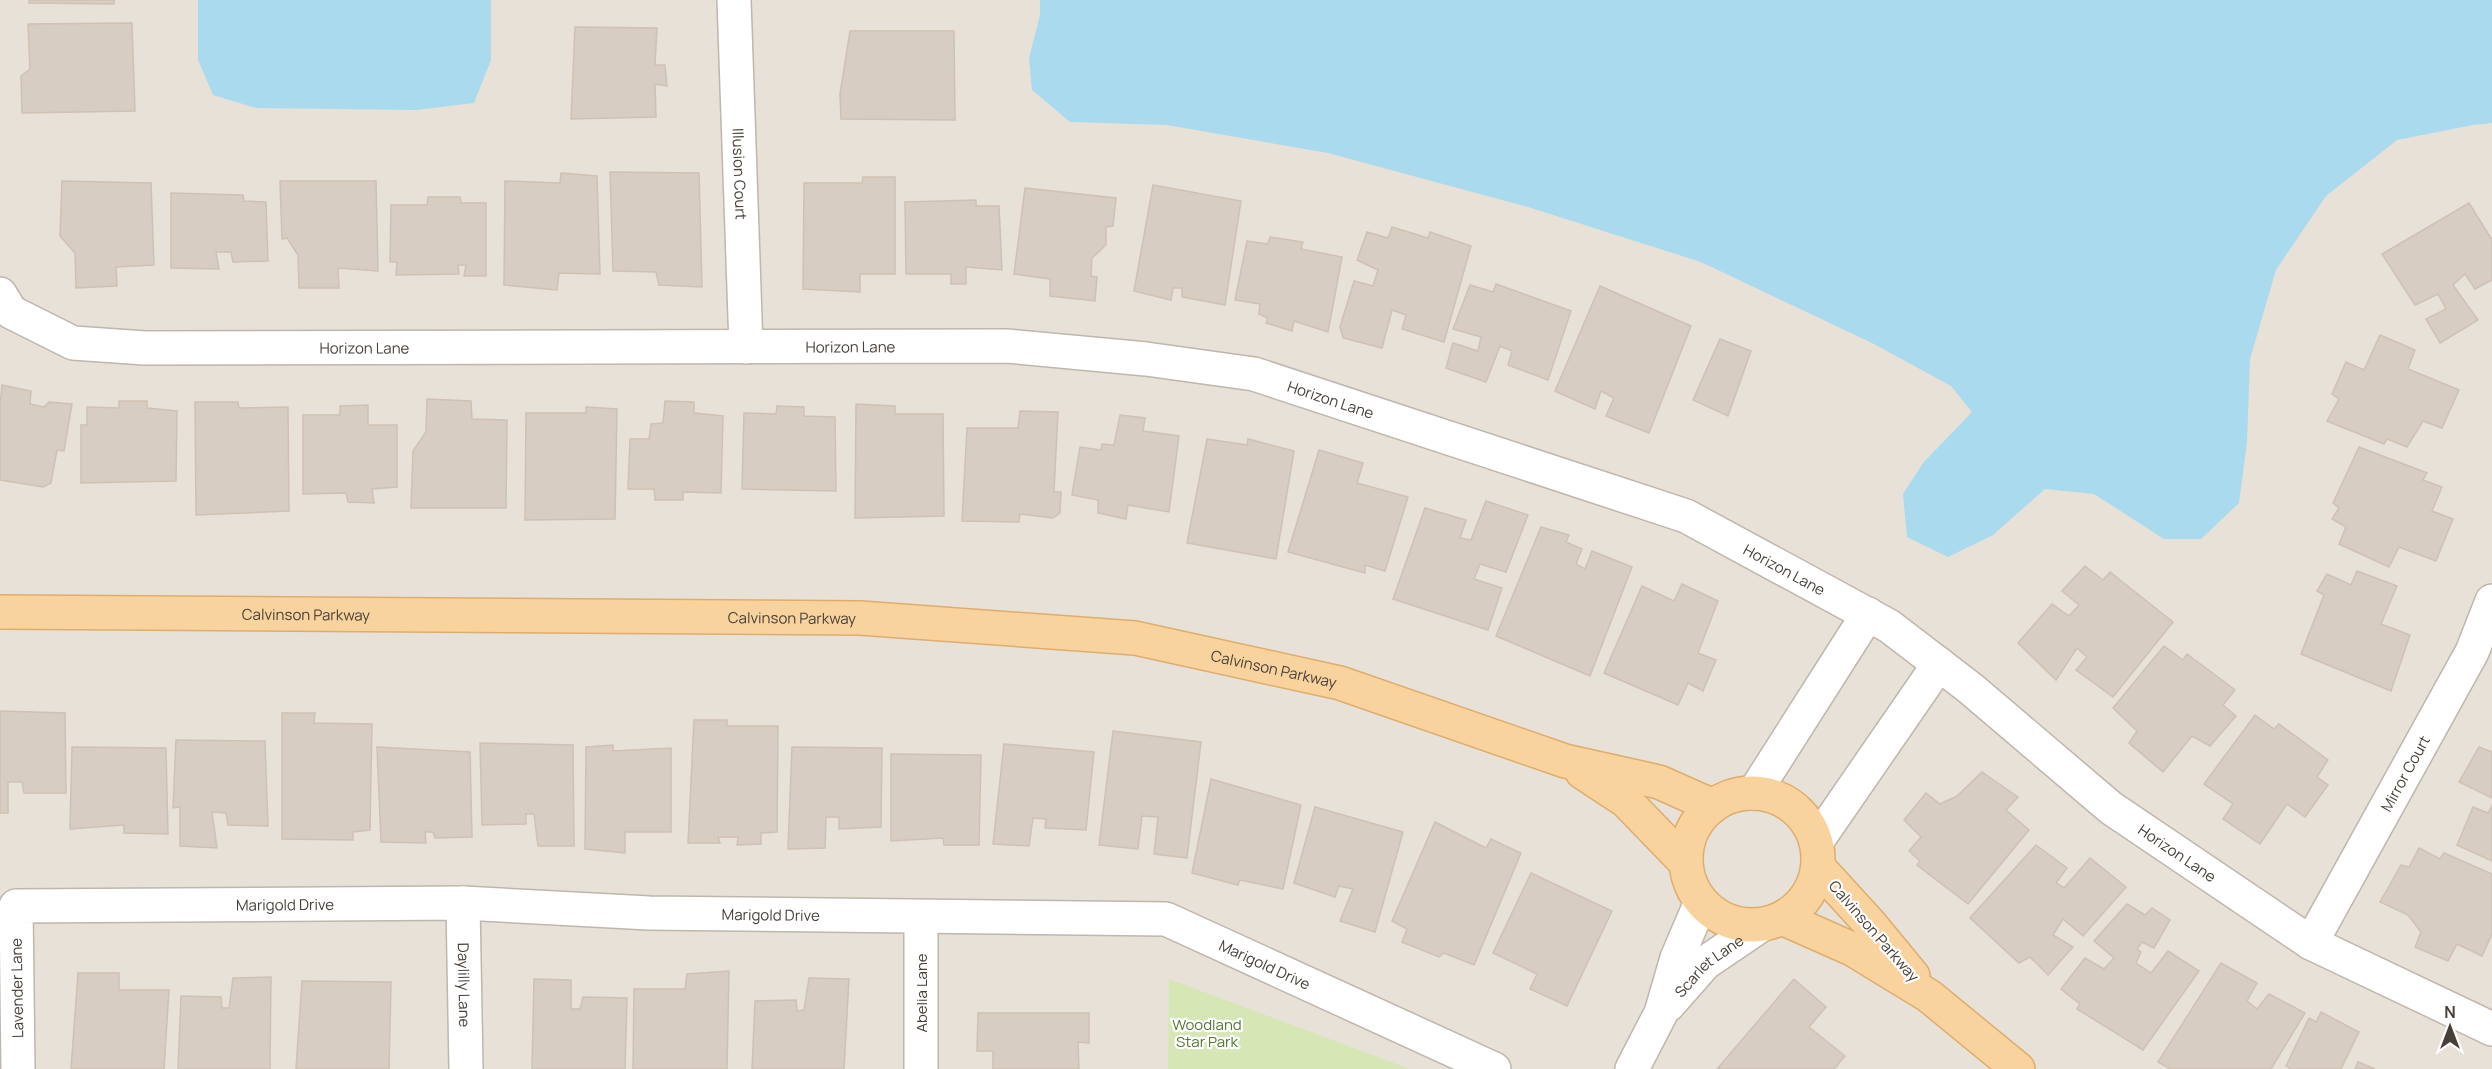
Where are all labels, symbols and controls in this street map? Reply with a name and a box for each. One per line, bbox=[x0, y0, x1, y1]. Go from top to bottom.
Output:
street label: Illusion Court bbox=[728, 128, 752, 220]
street label: Horizon Lane bbox=[805, 336, 896, 357]
street label: Horizon Lane bbox=[319, 337, 410, 358]
street label: Horizon Lane bbox=[1285, 375, 1377, 423]
street label: Horizon Lane bbox=[1740, 539, 1829, 600]
street label: Calvinson Parkway bbox=[242, 603, 370, 625]
street label: Calvinson Parkway bbox=[728, 607, 856, 628]
street label: Calvinson Parkway bbox=[1209, 645, 1339, 693]
street label: Mirror Court bbox=[2375, 731, 2434, 815]
street label: Horizon Lane bbox=[2134, 819, 2221, 887]
street label: Calvinson Parkway bbox=[1824, 876, 1924, 986]
street label: Marigold Drive bbox=[236, 893, 334, 915]
street label: Marigold Drive bbox=[721, 903, 820, 925]
street label: Scarlet Lane bbox=[1669, 929, 1748, 1002]
street label: Marigold Drive bbox=[1216, 934, 1314, 994]
street label: Lavender Lane bbox=[6, 938, 28, 1038]
street label: Daylilly Lane bbox=[453, 943, 476, 1028]
street label: Abelia Lane bbox=[911, 953, 932, 1033]
north arrow bbox=[2420, 997, 2480, 1057]
text: N bbox=[2444, 1001, 2456, 1023]
park label: Woodland Star Park bbox=[1172, 1014, 1242, 1052]

